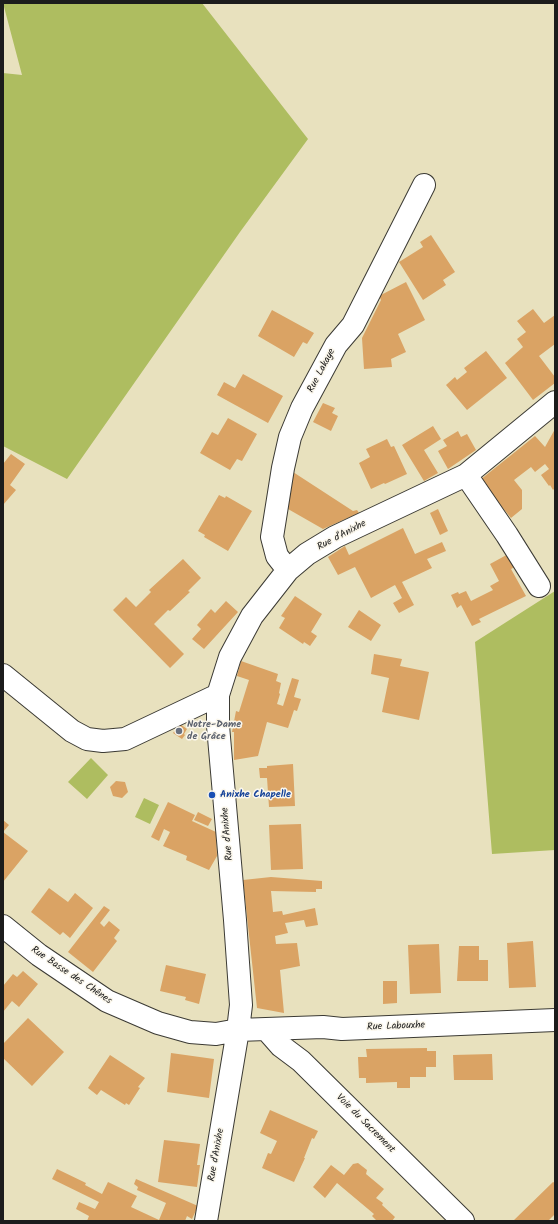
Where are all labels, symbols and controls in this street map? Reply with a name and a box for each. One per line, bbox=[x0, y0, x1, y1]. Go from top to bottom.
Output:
street label: Rue Lakaye bbox=[305, 347, 339, 395]
street label: Rue d'Anixhe bbox=[316, 518, 368, 554]
place label: Notre-Dame de Grâce bbox=[187, 719, 241, 742]
marker: Notre-Dame de Grâce bbox=[174, 726, 184, 736]
place label: Anixhe Chapelle bbox=[220, 789, 291, 801]
marker: Anixhe Chapelle bbox=[207, 790, 217, 800]
street label: Rue d'Anixhe bbox=[220, 807, 236, 861]
street label: Rue Basse des Chênes bbox=[28, 945, 114, 1007]
street label: Rue Labouxhe bbox=[367, 1020, 425, 1034]
street label: Voie du Sacrement bbox=[333, 1092, 397, 1156]
street label: Rue d'Anixhe bbox=[206, 1128, 228, 1182]

